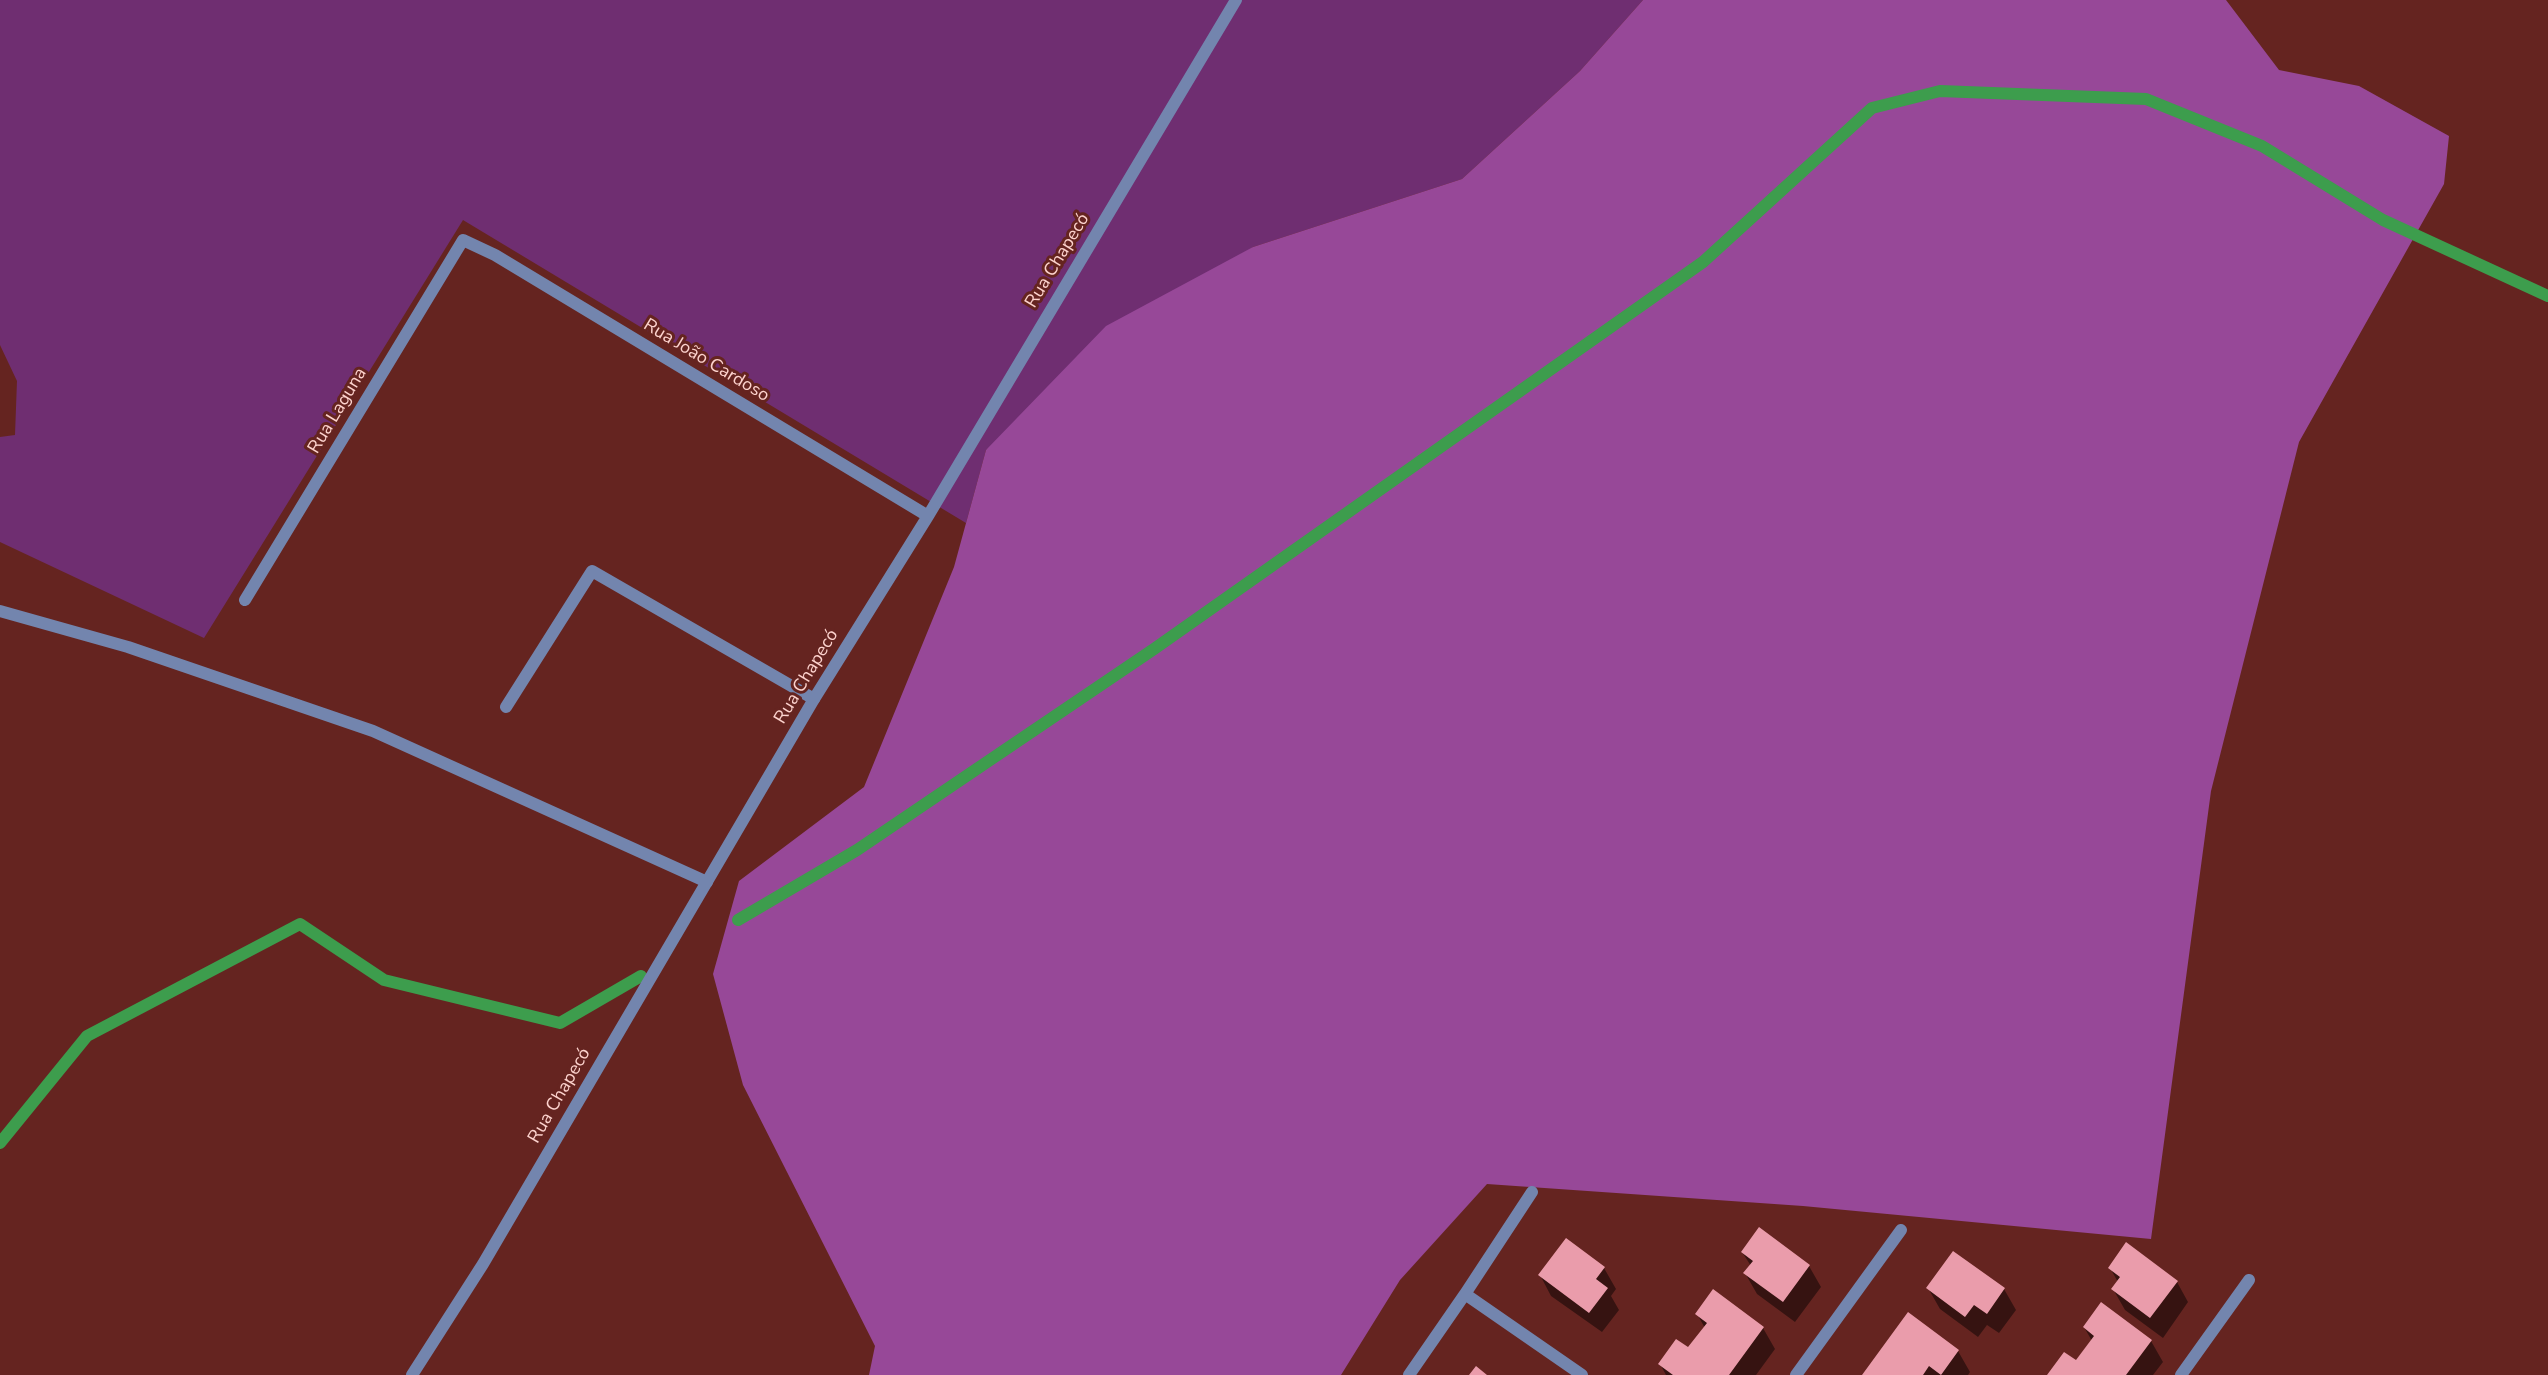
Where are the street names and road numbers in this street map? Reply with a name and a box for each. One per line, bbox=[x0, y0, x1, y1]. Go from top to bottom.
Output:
street label: Rua Chapecó bbox=[1021, 210, 1095, 312]
street label: Rua João Cardoso bbox=[639, 315, 773, 407]
street label: Rua Laguna bbox=[304, 364, 372, 458]
street label: Rua Chapecó bbox=[770, 626, 844, 728]
street label: Rua Chapecó bbox=[524, 1045, 596, 1147]

